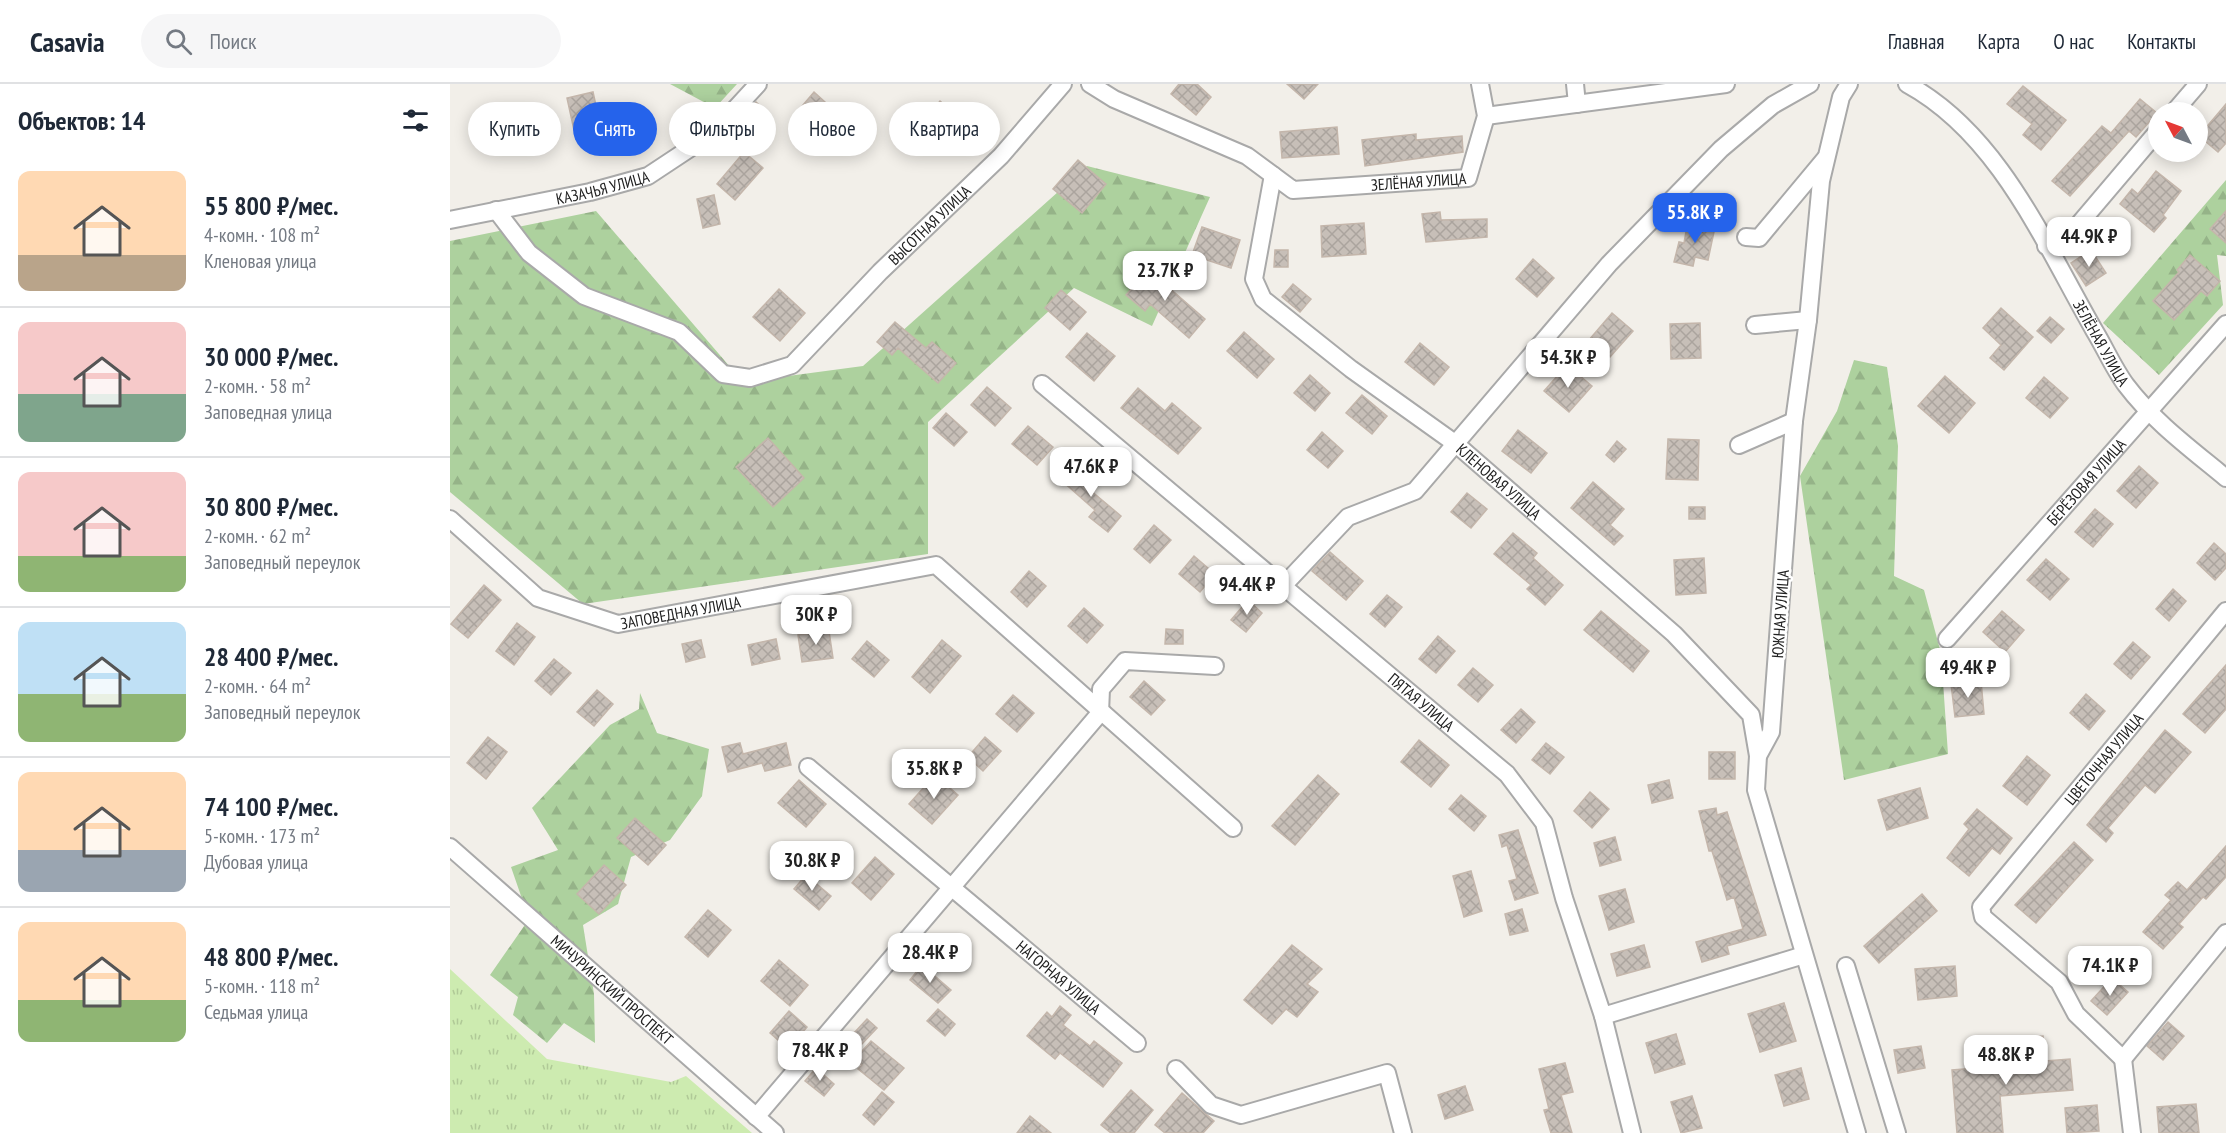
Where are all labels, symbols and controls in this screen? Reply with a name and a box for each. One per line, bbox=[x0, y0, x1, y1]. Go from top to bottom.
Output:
search box bbox=[141, 14, 561, 68]
text: Casavia bbox=[30, 23, 105, 60]
icon: search bbox=[162, 25, 195, 58]
text: Поиск bbox=[210, 27, 257, 55]
text: Главная bbox=[1888, 28, 1944, 55]
text: Карта bbox=[1977, 28, 2020, 55]
text: О нас bbox=[2053, 28, 2094, 55]
text: Контакты bbox=[2127, 28, 2196, 55]
chip: Купить bbox=[468, 102, 561, 156]
chip: Снять bbox=[573, 102, 657, 156]
chip: Фильтры bbox=[669, 102, 776, 156]
chip: Новое bbox=[788, 102, 877, 156]
chip: Квартира bbox=[889, 102, 1000, 156]
north arrow bbox=[2148, 102, 2208, 162]
map controls bbox=[2148, 102, 2208, 162]
text: Объектов: 14 bbox=[18, 104, 145, 137]
icon: filters bbox=[399, 104, 432, 137]
street label: КАЗАЧЬЯ УЛИЦА bbox=[554, 166, 652, 209]
street label: ЗЕЛЁНАЯ УЛИЦА bbox=[1370, 168, 1467, 195]
street label: ВЫСОТНАЯ УЛИЦА bbox=[884, 180, 975, 269]
text: 55 800 ₽/мес. bbox=[204, 189, 338, 222]
pin: 55.8K ₽ bbox=[1640, 193, 1750, 244]
icon: home bbox=[66, 195, 138, 267]
text: 55.8K ₽ bbox=[1667, 199, 1723, 225]
pin: 44.9K ₽ bbox=[2034, 217, 2144, 268]
text: 4-комн. · 108 m² bbox=[204, 222, 320, 248]
text: 44.9K ₽ bbox=[2061, 223, 2117, 249]
text: Кленовая улица bbox=[204, 248, 316, 274]
pin: 23.7K ₽ bbox=[1110, 251, 1220, 302]
text: 23.7K ₽ bbox=[1137, 257, 1193, 283]
street label: ЗЕЛЁНАЯ УЛИЦА bbox=[2069, 296, 2134, 390]
pin: 54.3K ₽ bbox=[1513, 338, 1623, 389]
text: 30 000 ₽/мес. bbox=[204, 340, 338, 373]
text: 54.3K ₽ bbox=[1540, 344, 1596, 370]
icon: home bbox=[66, 346, 138, 418]
text: 2-комн. · 58 m² bbox=[204, 373, 311, 399]
text: Заповедная улица bbox=[204, 399, 332, 425]
street label: БЕРЁЗОВАЯ УЛИЦА bbox=[2042, 434, 2130, 529]
street label: КЛЕНОВАЯ УЛИЦА bbox=[1452, 439, 1546, 524]
pin: 47.6K ₽ bbox=[1036, 447, 1146, 498]
text: 47.6K ₽ bbox=[1064, 453, 1118, 479]
text: 30 800 ₽/мес. bbox=[204, 490, 338, 523]
icon: home bbox=[66, 496, 138, 568]
text: 2-комн. · 62 m² bbox=[204, 523, 311, 549]
text: Заповедный переулок bbox=[204, 549, 360, 575]
pin: 94.4K ₽ bbox=[1192, 565, 1302, 616]
street label: ЮЖНАЯ УЛИЦА bbox=[1767, 569, 1793, 659]
text: 94.4K ₽ bbox=[1219, 571, 1275, 597]
street label: ЗАПОВЕДНАЯ УЛИЦА bbox=[619, 591, 743, 633]
pin: 30K ₽ bbox=[774, 595, 858, 646]
text: 30K ₽ bbox=[795, 601, 837, 627]
text: 28 400 ₽/мес. bbox=[204, 640, 338, 673]
icon: home bbox=[66, 646, 138, 718]
pin: 49.4K ₽ bbox=[1913, 648, 2023, 699]
text: 49.4K ₽ bbox=[1940, 654, 1996, 680]
street label: ПЯТАЯ УЛИЦА bbox=[1384, 669, 1459, 736]
text: 2-комн. · 64 m² bbox=[204, 673, 311, 699]
text: Заповедный переулок bbox=[204, 699, 360, 725]
street label: ЦВЕТОЧНАЯ УЛИЦА bbox=[2060, 708, 2148, 809]
pin: 35.8K ₽ bbox=[879, 749, 989, 800]
text: 35.8K ₽ bbox=[906, 755, 962, 781]
text: 74 100 ₽/мес. bbox=[204, 790, 338, 823]
icon: home bbox=[66, 796, 138, 868]
text: 5-комн. · 173 m² bbox=[204, 823, 320, 849]
pin: 30.8K ₽ bbox=[757, 841, 867, 892]
text: 30.8K ₽ bbox=[784, 847, 840, 873]
text: Дубовая улица bbox=[204, 849, 308, 875]
street label: МИЧУРИНСКИЙ ПРОСПЕКТ bbox=[547, 931, 677, 1049]
pin: 28.4K ₽ bbox=[875, 933, 985, 984]
street label: НАГОРНАЯ УЛИЦА bbox=[1012, 936, 1105, 1019]
text: 28.4K ₽ bbox=[902, 939, 958, 965]
text: 48 800 ₽/мес. bbox=[204, 940, 338, 973]
icon: home bbox=[66, 946, 138, 1018]
pin: 74.1K ₽ bbox=[2055, 946, 2165, 997]
text: 74.1K ₽ bbox=[2082, 952, 2138, 978]
text: 5-комн. · 118 m² bbox=[204, 973, 320, 999]
text: Седьмая улица bbox=[204, 999, 308, 1025]
pin: 78.4K ₽ bbox=[765, 1031, 875, 1082]
pin: 48.8K ₽ bbox=[1951, 1035, 2061, 1086]
text: 78.4K ₽ bbox=[792, 1037, 848, 1063]
text: 48.8K ₽ bbox=[1978, 1041, 2034, 1067]

